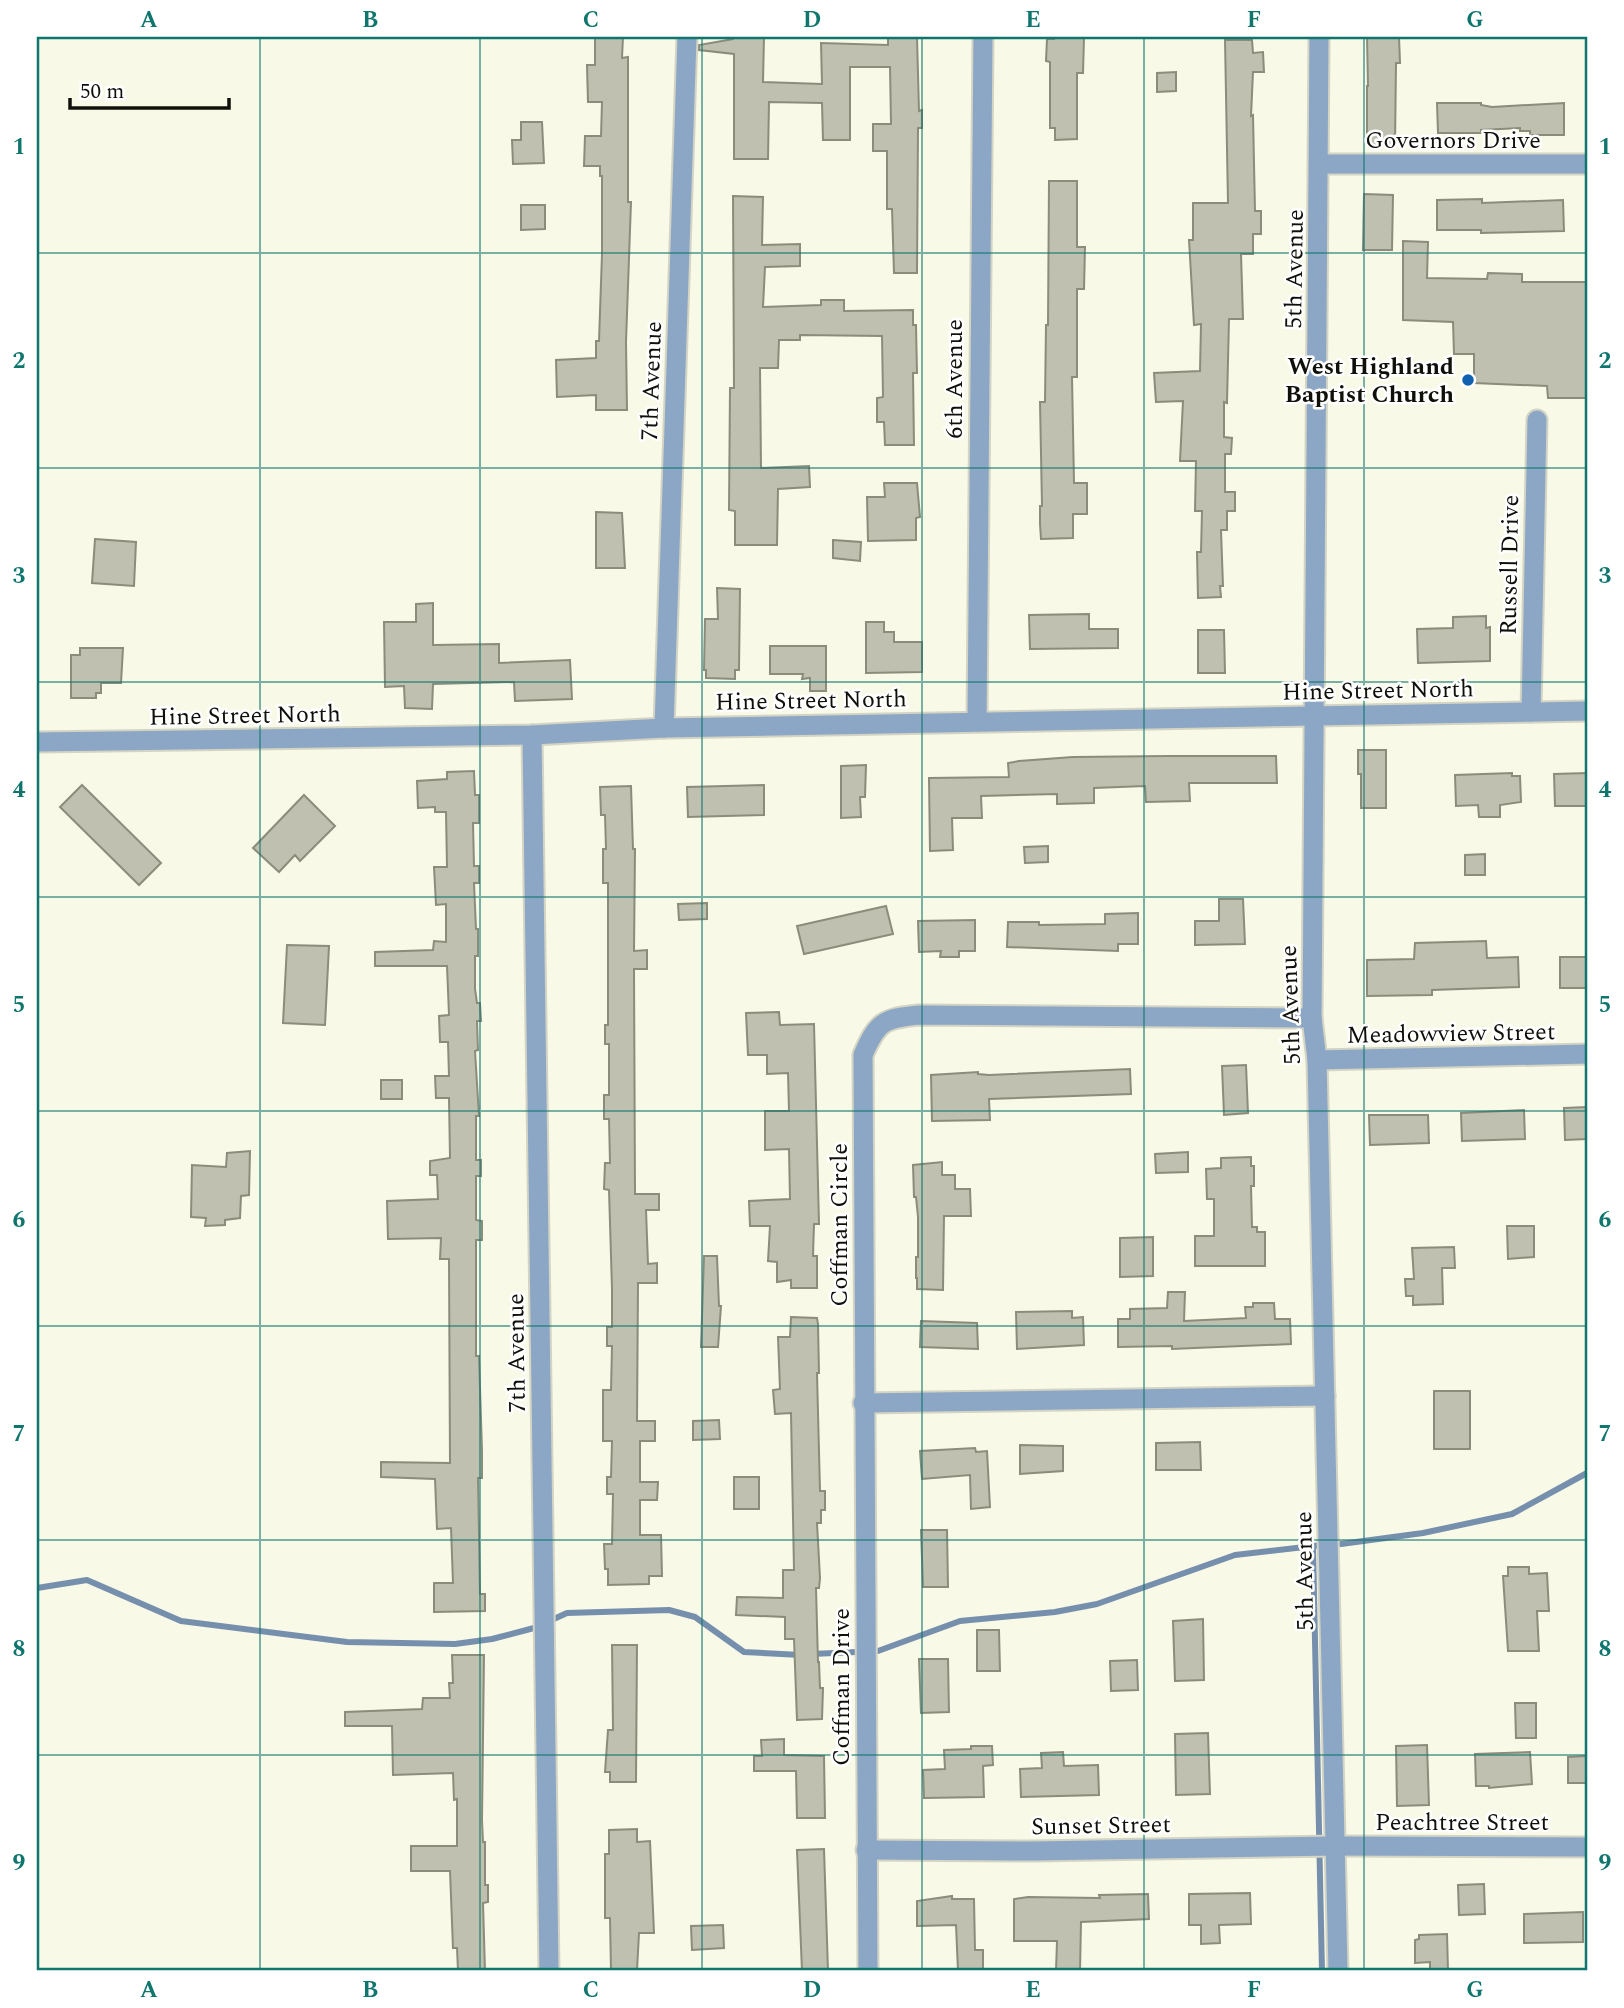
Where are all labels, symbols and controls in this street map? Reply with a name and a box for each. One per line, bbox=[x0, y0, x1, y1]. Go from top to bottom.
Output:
text: A bbox=[140, 3, 158, 38]
text: B bbox=[362, 3, 378, 38]
text: C bbox=[583, 3, 599, 38]
text: D bbox=[803, 3, 821, 38]
text: E bbox=[1025, 3, 1041, 38]
text: F bbox=[1247, 3, 1261, 38]
text: G bbox=[1466, 3, 1484, 38]
scale bar bbox=[70, 66, 229, 110]
text: 50 m bbox=[80, 76, 124, 108]
street label: Governors Drive bbox=[1365, 123, 1541, 159]
text: 1 bbox=[13, 130, 25, 165]
text: 1 bbox=[1599, 130, 1611, 165]
street label: 5th Avenue bbox=[1276, 209, 1314, 329]
street label: 6th Avenue bbox=[937, 319, 973, 439]
street label: 7th Avenue bbox=[632, 321, 672, 441]
text: 2 bbox=[13, 344, 26, 379]
text: 2 bbox=[1599, 344, 1612, 379]
place label: West Highland Baptist Church bbox=[1285, 349, 1454, 413]
marker: West Highland Baptist Church bbox=[1460, 372, 1476, 388]
street label: Russell Drive bbox=[1491, 495, 1529, 635]
text: 3 bbox=[13, 559, 26, 594]
text: 3 bbox=[1599, 559, 1612, 594]
street label: Hine Street North bbox=[1282, 671, 1474, 711]
street label: Hine Street North bbox=[715, 681, 907, 721]
street label: Hine Street North bbox=[149, 696, 341, 736]
text: 4 bbox=[13, 773, 26, 808]
text: 4 bbox=[1599, 773, 1612, 808]
street label: 5th Avenue bbox=[1271, 945, 1311, 1065]
text: 5 bbox=[13, 988, 25, 1023]
text: 5 bbox=[1599, 988, 1611, 1023]
street label: Meadowview Street bbox=[1346, 1014, 1556, 1054]
street label: Coffman Circle bbox=[822, 1143, 858, 1307]
text: 6 bbox=[13, 1203, 26, 1238]
text: 6 bbox=[1599, 1203, 1612, 1238]
street label: 7th Avenue bbox=[498, 1293, 536, 1413]
text: 7 bbox=[13, 1417, 25, 1452]
text: 7 bbox=[1599, 1417, 1611, 1452]
street label: 5th Avenue bbox=[1286, 1511, 1324, 1631]
street label: Coffman Drive bbox=[824, 1608, 860, 1766]
text: 8 bbox=[13, 1632, 25, 1667]
text: 8 bbox=[1599, 1632, 1611, 1667]
street label: Peachtree Street bbox=[1375, 1805, 1549, 1841]
street label: Sunset Street bbox=[1031, 1807, 1171, 1845]
text: 9 bbox=[13, 1846, 26, 1881]
text: 9 bbox=[1599, 1846, 1612, 1881]
text: A bbox=[140, 1973, 158, 2008]
text: B bbox=[362, 1973, 378, 2008]
text: C bbox=[583, 1973, 599, 2008]
text: D bbox=[803, 1973, 821, 2008]
text: E bbox=[1025, 1973, 1041, 2008]
text: F bbox=[1247, 1973, 1261, 2008]
text: G bbox=[1466, 1973, 1484, 2008]

